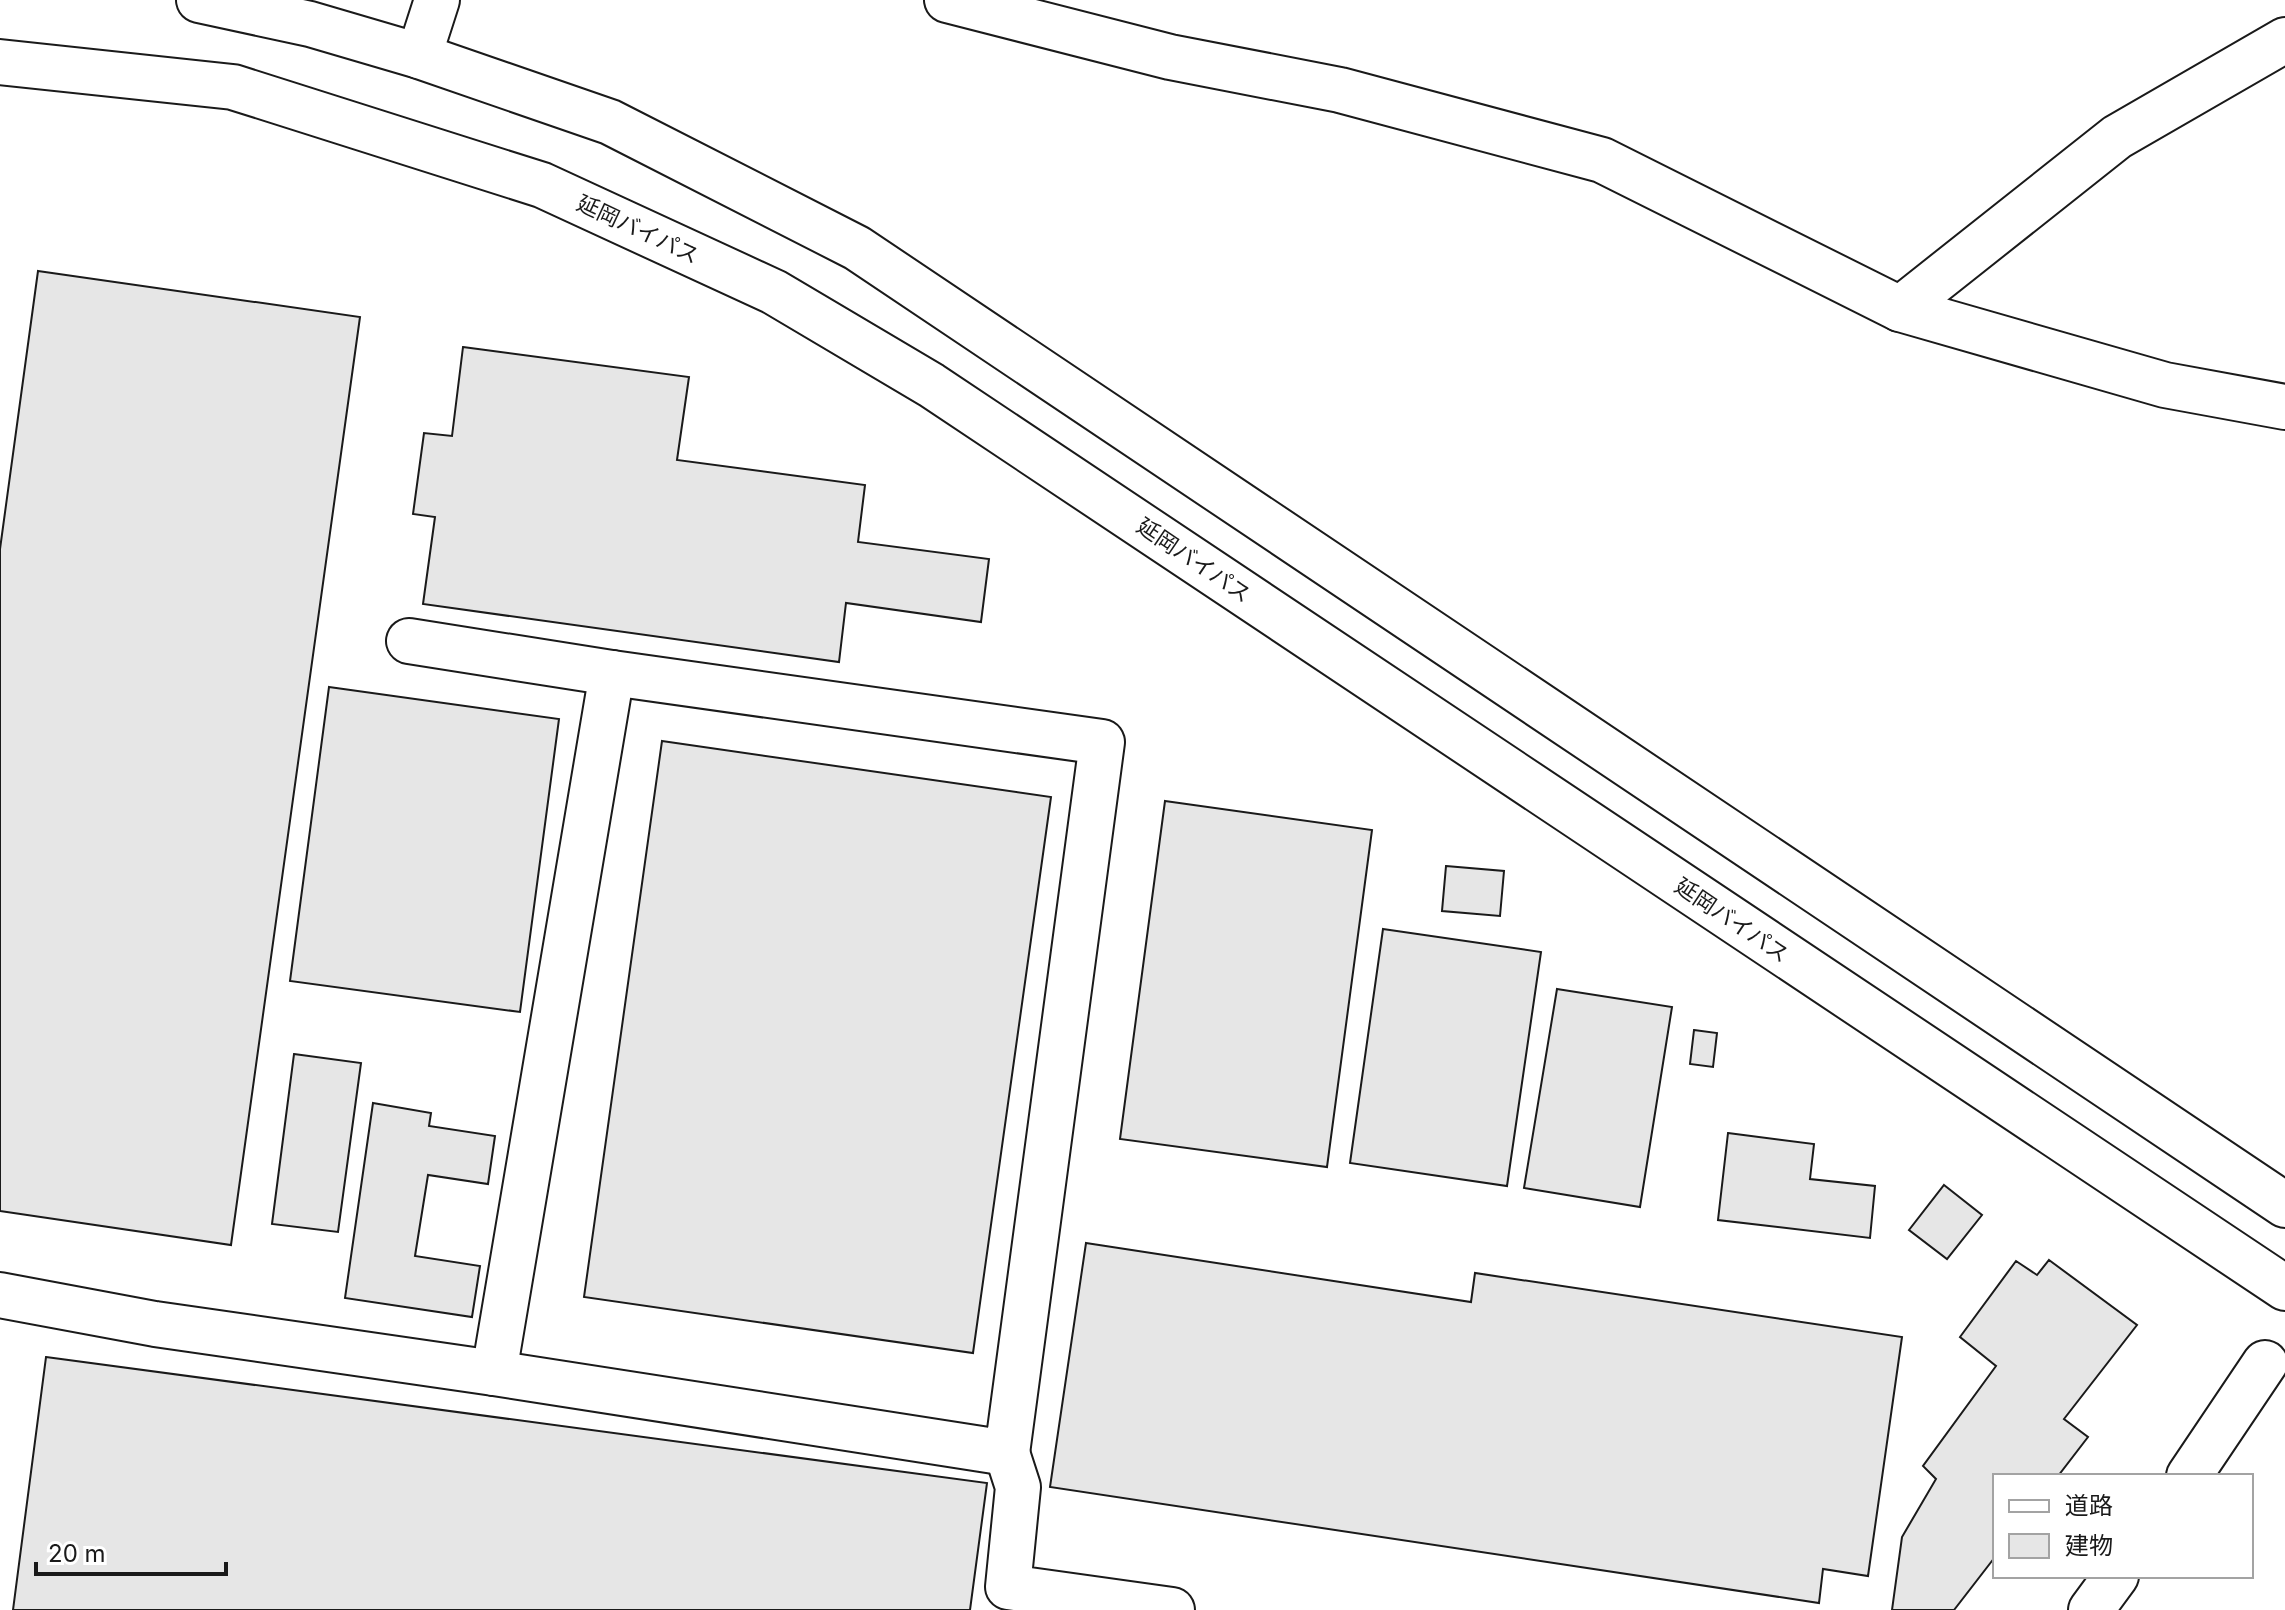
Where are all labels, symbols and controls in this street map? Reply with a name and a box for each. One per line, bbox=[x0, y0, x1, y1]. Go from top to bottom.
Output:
street label: 延岡バイパス bbox=[573, 189, 703, 269]
street label: 延岡バイパス bbox=[1132, 512, 1256, 608]
street label: 延岡バイパス bbox=[1670, 872, 1794, 968]
legend bbox=[1993, 1474, 2253, 1578]
text: 道路 bbox=[2065, 1491, 2113, 1520]
scale bar bbox=[36, 1526, 226, 1576]
text: 建物 bbox=[2065, 1531, 2113, 1560]
text: 20 m bbox=[48, 1539, 106, 1568]

